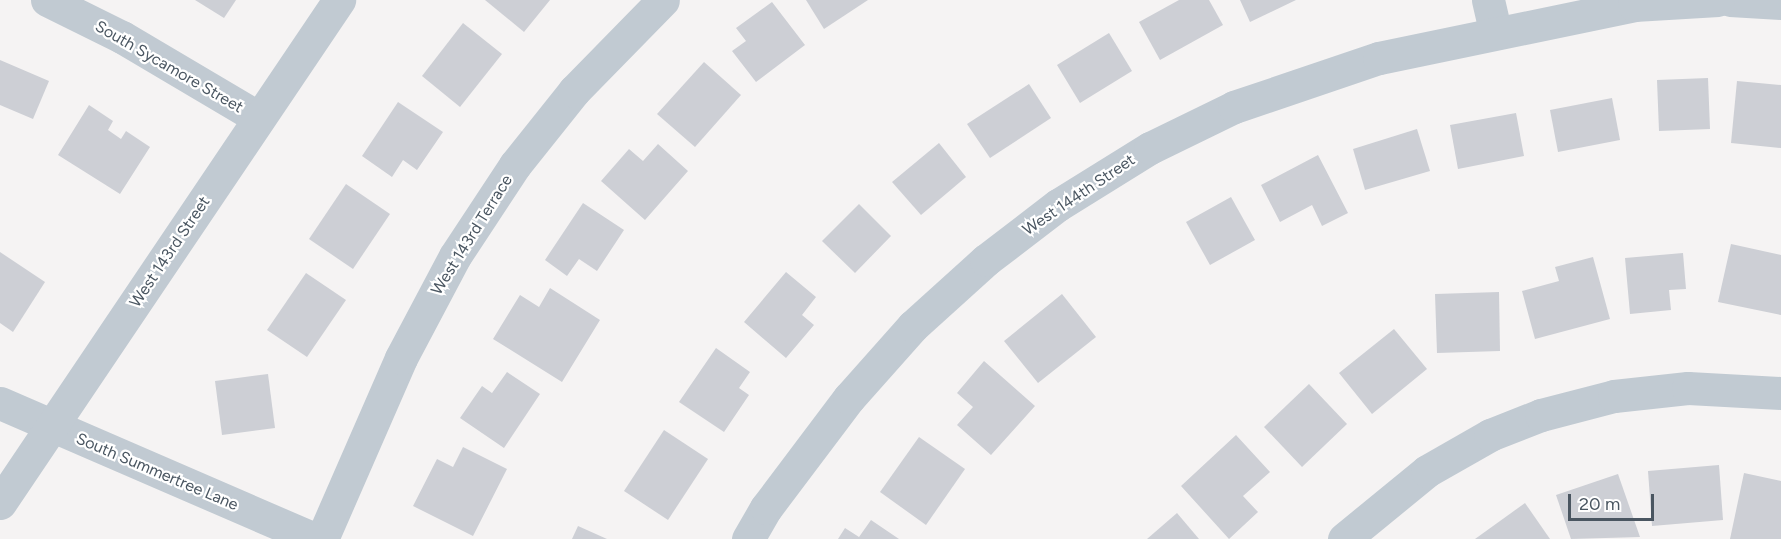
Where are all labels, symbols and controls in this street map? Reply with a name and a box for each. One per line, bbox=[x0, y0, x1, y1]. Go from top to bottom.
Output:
street label: South Sycamore Street bbox=[92, 17, 246, 117]
street label: West 144th Street bbox=[1019, 150, 1139, 240]
street label: West 143rd Terrace bbox=[427, 171, 517, 299]
street label: West 143rd Street bbox=[126, 193, 214, 311]
street label: South Summertree Lane bbox=[73, 429, 241, 515]
scale bar bbox=[1571, 482, 1656, 520]
text: 20 m bbox=[1579, 493, 1620, 515]

